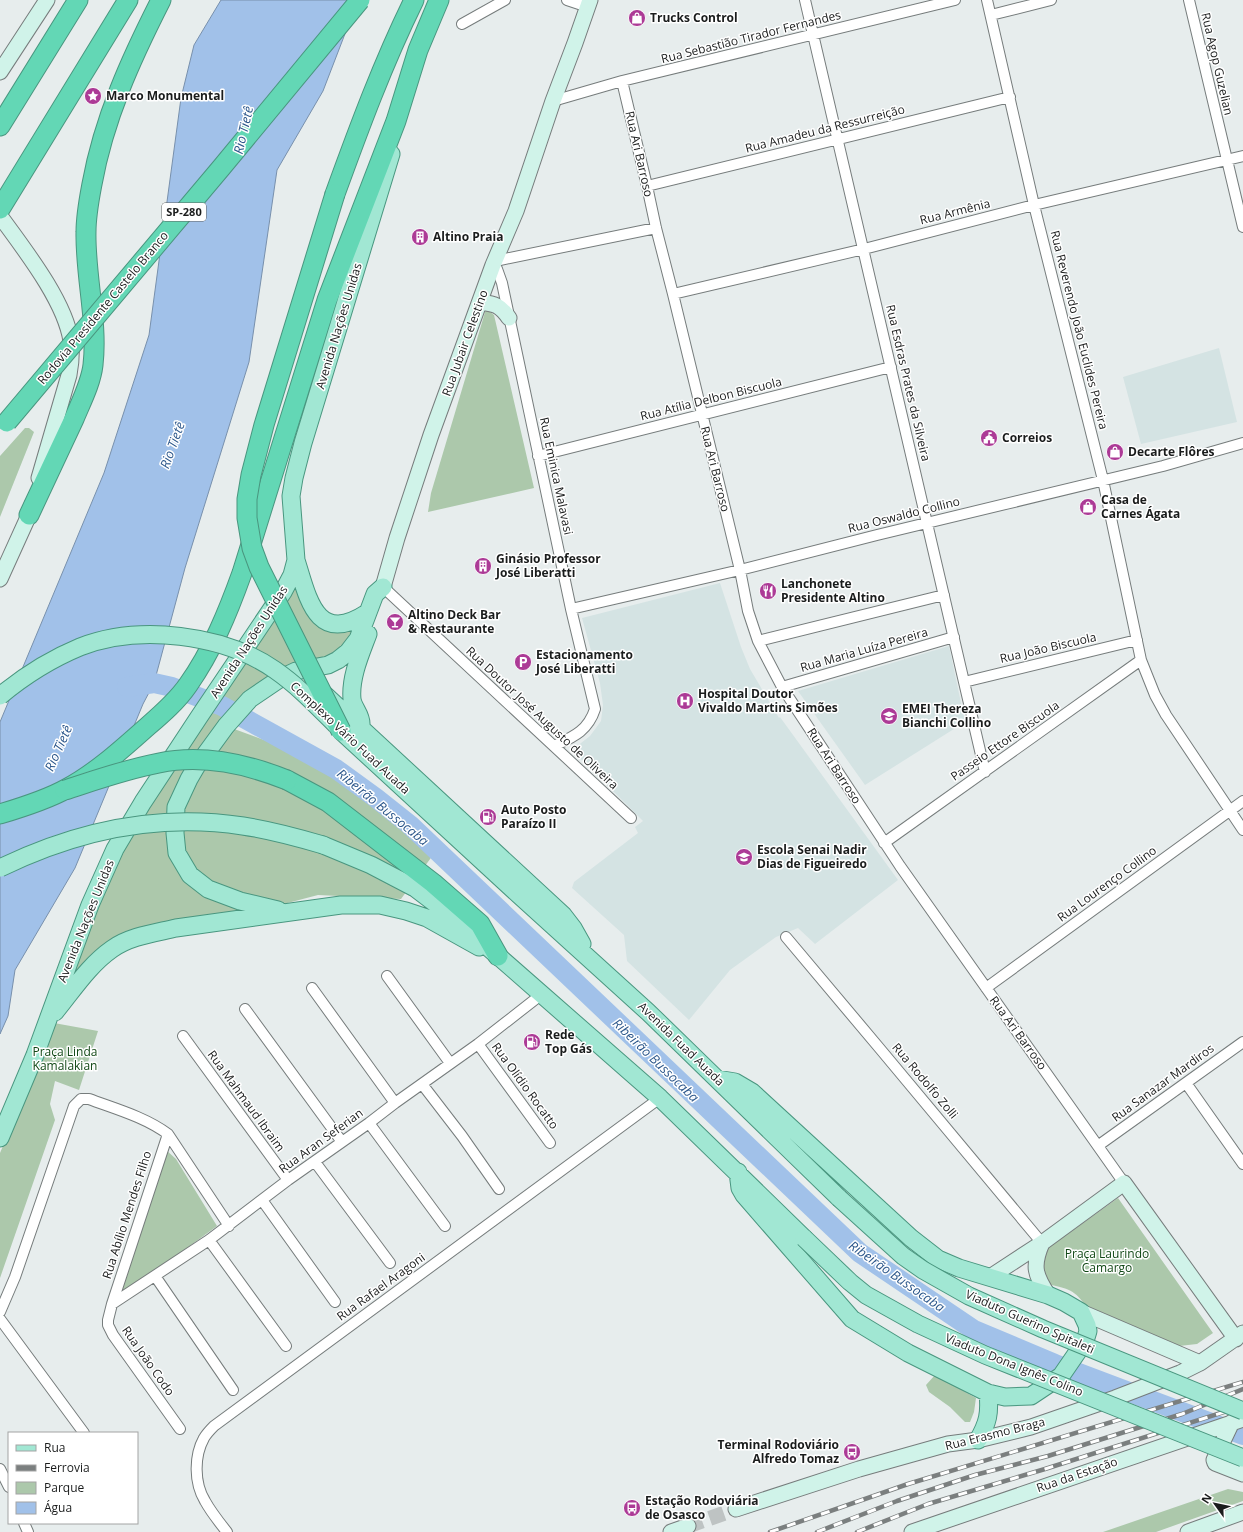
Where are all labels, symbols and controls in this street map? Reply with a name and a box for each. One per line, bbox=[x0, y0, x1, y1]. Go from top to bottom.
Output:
street label: Rua Sebastião Tirador Fernandes bbox=[659, 6, 843, 67]
shop icon: Trucks Control bbox=[627, 8, 647, 28]
place label: Trucks Control bbox=[650, 9, 738, 26]
street label: Rua Agop Guzelian bbox=[1197, 11, 1238, 117]
place icon: Marco Monumental bbox=[83, 86, 103, 106]
place label: Marco Monumental bbox=[106, 87, 224, 104]
street label: Rua Amadeu da Ressurreição bbox=[743, 100, 906, 157]
water label: Rio Tietê bbox=[229, 104, 257, 156]
street label: Rua Ari Barroso bbox=[621, 109, 658, 198]
street label: Rua Armênia bbox=[918, 195, 992, 228]
road number: SP-280 bbox=[162, 203, 206, 221]
street label: Rodovia Presidente Castelo Branco bbox=[33, 227, 172, 388]
building icon: Altino Praia bbox=[410, 227, 430, 247]
place label: Altino Praia bbox=[433, 228, 503, 245]
street label: Rua Reverendo João Euclides Pereira bbox=[1046, 229, 1112, 431]
street label: Avenida Nações Unidas bbox=[311, 260, 366, 391]
street label: Rua Jubair Celestino bbox=[437, 287, 492, 398]
street label: Rua Esdras Prates da Silveira bbox=[882, 303, 935, 463]
street label: Rua Atília Delbon Biscuola bbox=[638, 373, 783, 424]
street label: Rua Eminica Malavasi bbox=[536, 416, 577, 536]
water label: Rio Tietê bbox=[155, 419, 189, 471]
street label: Rua Ari Barroso bbox=[697, 424, 734, 513]
public building icon: Correios bbox=[979, 428, 999, 448]
place label: Correios bbox=[1002, 429, 1052, 446]
shop icon: Decarte Flôres bbox=[1105, 442, 1125, 462]
place label: Decarte Flôres bbox=[1128, 443, 1214, 460]
place label: Casa de Carnes Ágata bbox=[1101, 491, 1180, 522]
street label: Rua Oswaldo Collino bbox=[846, 492, 962, 537]
shop icon: Casa de Carnes Ágata bbox=[1078, 497, 1098, 517]
place label: Ginásio Professor José Liberatti bbox=[495, 550, 601, 581]
building icon: Ginásio Professor José Liberatti bbox=[473, 556, 493, 576]
place label: Lanchonete Presidente Altino bbox=[781, 575, 885, 606]
restaurant icon: Lanchonete Presidente Altino bbox=[758, 581, 778, 601]
street label: Avenida Nações Unidas bbox=[206, 582, 292, 701]
place label: Altino Deck Bar & Restaurante bbox=[408, 606, 501, 637]
bar icon: Altino Deck Bar & Restaurante bbox=[385, 612, 405, 632]
street label: Rua Maria Luíza Pereira bbox=[798, 623, 930, 676]
street label: Rua João Biscuola bbox=[998, 628, 1098, 667]
street label: Rua Doutor José Augusto de Oliveira bbox=[463, 642, 622, 793]
place label: Estacionamento José Liberatti bbox=[535, 646, 633, 677]
parking icon: Estacionamento José Liberatti bbox=[513, 652, 533, 672]
street label: Complexo Vário Fuad Auada bbox=[287, 678, 414, 798]
place label: Hospital Doutor Vivaldo Martins Simões bbox=[698, 685, 838, 716]
hospital icon: Hospital Doutor Vivaldo Martins Simões bbox=[675, 691, 695, 711]
street label: Passeio Ettore Biscuola bbox=[947, 697, 1062, 785]
place label: EMEI Thereza Bianchi Collino bbox=[902, 700, 991, 731]
school or university icon: EMEI Thereza Bianchi Collino bbox=[879, 706, 899, 726]
water label: Rio Tietê bbox=[40, 722, 76, 774]
street label: Rua Ari Barroso bbox=[803, 724, 865, 807]
water label: Ribeirão Bussocaba bbox=[333, 764, 433, 850]
place label: Auto Posto Paraízo II bbox=[501, 801, 567, 832]
fuel station icon: Auto Posto Paraízo II bbox=[478, 807, 498, 827]
place label: Escola Senai Nadir Dias de Figueiredo bbox=[757, 841, 867, 872]
street label: Rua Lourenço Collino bbox=[1054, 842, 1160, 925]
school or university icon: Escola Senai Nadir Dias de Figueiredo bbox=[734, 847, 754, 867]
street label: Avenida Nações Unidas bbox=[53, 857, 118, 985]
street label: Rua Ari Barroso bbox=[986, 992, 1051, 1073]
street label: Avenida Fuad Auada bbox=[634, 998, 728, 1089]
water label: Ribeirão Bussocaba bbox=[609, 1014, 703, 1106]
place label: Rede Top Gás bbox=[545, 1026, 592, 1057]
fuel station icon: Rede Top Gás bbox=[522, 1032, 542, 1052]
street label: Rua Olídio Rocatto bbox=[488, 1039, 563, 1133]
street label: Rua Rodolfo Zolli bbox=[889, 1039, 962, 1122]
street label: Rua Sanazar Mardiros bbox=[1108, 1039, 1218, 1126]
park label: Praça Linda Kamalakian bbox=[33, 1043, 98, 1074]
street label: Rua Mahmaud Ibraim bbox=[204, 1047, 289, 1155]
street label: Rua Aran Seferian bbox=[275, 1104, 366, 1177]
street label: Rua Abílio Mendes Filho bbox=[98, 1149, 155, 1281]
water label: Ribeirão Bussocaba bbox=[846, 1236, 949, 1316]
park label: Praça Laurindo Camargo bbox=[1065, 1245, 1149, 1276]
street label: Rua Rafael Aragoni bbox=[333, 1249, 428, 1324]
street label: Viaduto Guerino Spitaleti bbox=[963, 1285, 1097, 1358]
street label: Rua João Codo bbox=[118, 1323, 179, 1399]
street label: Viaduto Dona Ignês Colino bbox=[943, 1329, 1086, 1400]
street label: Rua Erasmo Braga bbox=[943, 1413, 1047, 1454]
legend bbox=[8, 1432, 138, 1524]
place label: Terminal Rodoviário Alfredo Tomaz bbox=[718, 1436, 839, 1467]
text: Rua bbox=[44, 1439, 65, 1456]
bus stop icon: Terminal Rodoviário Alfredo Tomaz bbox=[842, 1442, 862, 1462]
street label: Rua da Estação bbox=[1034, 1453, 1120, 1496]
text: Ferrovia bbox=[44, 1459, 90, 1476]
text: Parque bbox=[44, 1479, 84, 1496]
north arrow bbox=[1195, 1484, 1235, 1524]
text: N bbox=[1197, 1490, 1215, 1506]
place label: Estação Rodoviária de Osasco bbox=[645, 1492, 759, 1523]
bus stop icon: Estação Rodoviária de Osasco bbox=[622, 1498, 642, 1518]
text: Água bbox=[44, 1499, 72, 1516]

